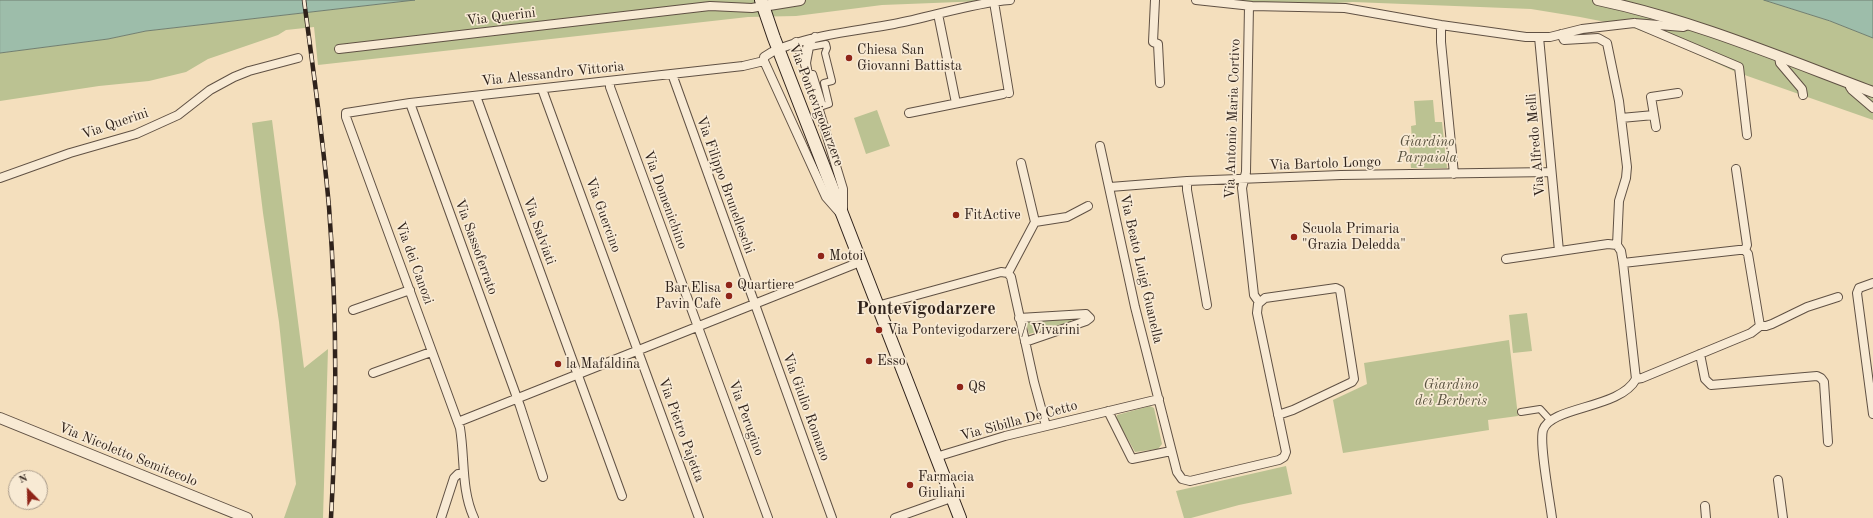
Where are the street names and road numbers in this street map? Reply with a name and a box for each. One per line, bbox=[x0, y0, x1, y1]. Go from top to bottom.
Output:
street label: Via Querini bbox=[466, 4, 536, 30]
street label: Via Antonio Maria Cortivo bbox=[1222, 38, 1244, 200]
street label: Via Pontevigodarzere bbox=[785, 41, 847, 169]
street label: Via Alessandro Vittoria bbox=[481, 58, 625, 90]
street label: Via Alfredo Melli bbox=[1523, 93, 1549, 197]
street label: Via Querini bbox=[79, 105, 151, 143]
street label: Via Filippo Brunelleschi bbox=[692, 114, 758, 256]
street label: Via Domenichino bbox=[639, 148, 691, 252]
street label: Via Bartolo Longo bbox=[1269, 154, 1381, 174]
street label: Via Guercino bbox=[582, 175, 624, 255]
street label: Via Beato Luigi Guanella bbox=[1116, 193, 1166, 345]
street label: Via Salviati bbox=[519, 195, 559, 267]
street label: Via Sassoferrato bbox=[451, 197, 501, 297]
street label: Via dei Canozi bbox=[391, 219, 437, 307]
street label: Via Giulio Romano bbox=[779, 351, 833, 463]
street label: Via Pietro Pajetta bbox=[654, 376, 708, 484]
street label: Via Perugino bbox=[725, 378, 767, 458]
street label: Via Sibilla De Cetto bbox=[959, 397, 1079, 445]
street label: Via Nicoletto Semitecolo bbox=[56, 419, 200, 491]

